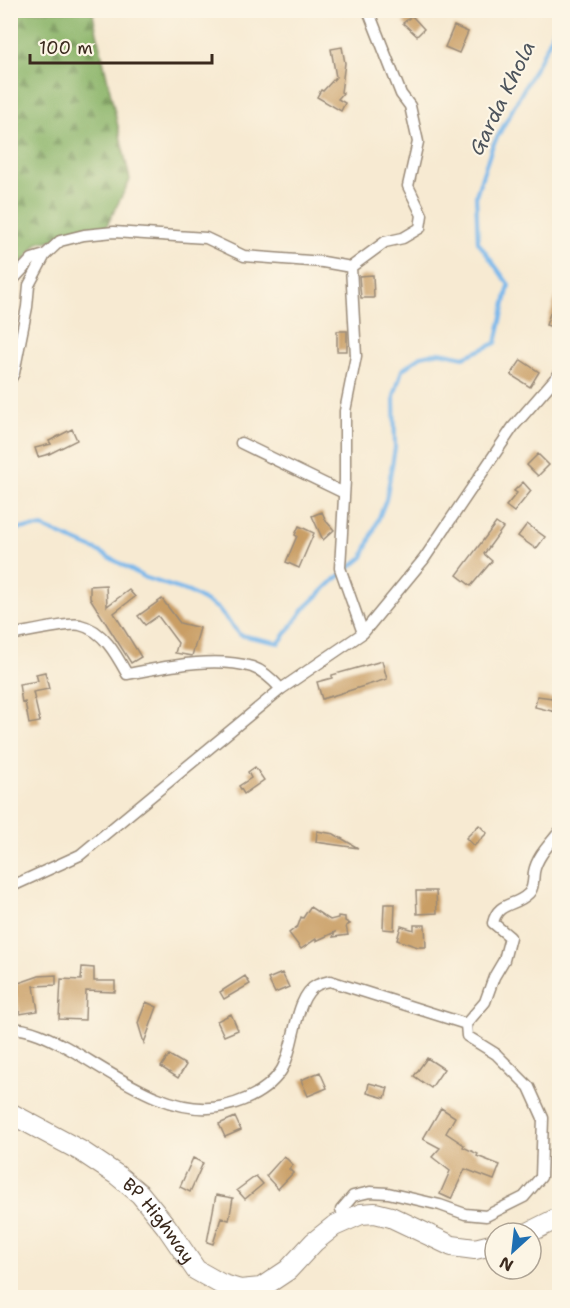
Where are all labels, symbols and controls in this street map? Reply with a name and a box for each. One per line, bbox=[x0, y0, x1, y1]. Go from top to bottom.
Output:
scale bar bbox=[30, 27, 212, 65]
text: 100 m bbox=[39, 36, 93, 60]
water label: Garda Khola bbox=[463, 37, 541, 159]
street label: BP Highway bbox=[117, 1172, 200, 1268]
north arrow bbox=[483, 1221, 543, 1281]
text: N bbox=[496, 1252, 517, 1276]

